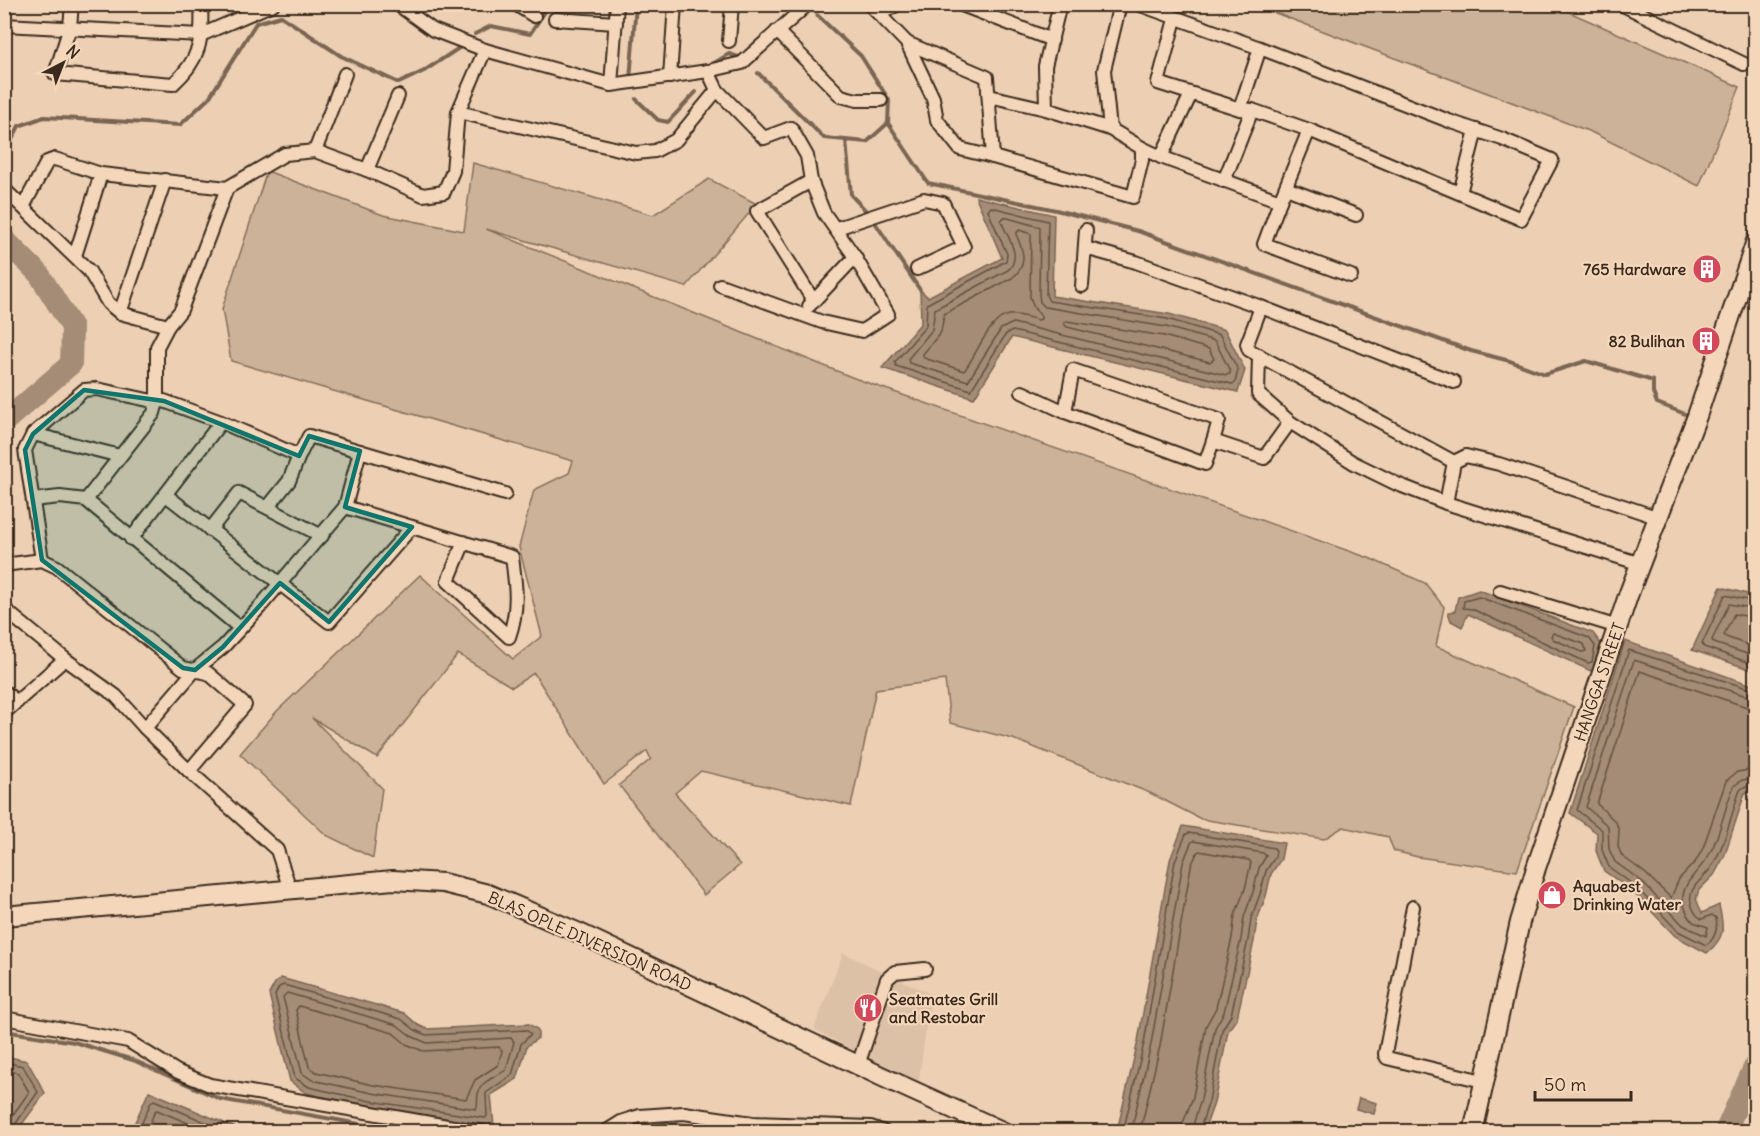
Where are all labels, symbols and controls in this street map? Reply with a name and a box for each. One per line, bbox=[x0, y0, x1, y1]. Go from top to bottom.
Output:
north arrow bbox=[33, 33, 93, 93]
text: N bbox=[62, 41, 84, 63]
building icon: 765 Hardware bbox=[1691, 253, 1723, 285]
place label: 765 Hardware bbox=[1583, 259, 1686, 279]
building icon: 82 Bulihan bbox=[1690, 325, 1722, 357]
place label: 82 Bulihan bbox=[1609, 331, 1685, 351]
street label: HANGGA STREET bbox=[1569, 620, 1629, 744]
place label: Aquabest Drinking Water bbox=[1573, 876, 1681, 915]
shop icon: Aquabest Drinking Water bbox=[1536, 879, 1568, 911]
street label: BLAS OPLE DIVERSION ROAD bbox=[485, 887, 695, 995]
place label: Seatmates Grill and Restobar bbox=[889, 989, 998, 1027]
restaurant icon: Seatmates Grill and Restobar bbox=[852, 992, 884, 1024]
scale bar bbox=[1535, 1064, 1631, 1102]
text: 50 m bbox=[1544, 1073, 1586, 1096]

